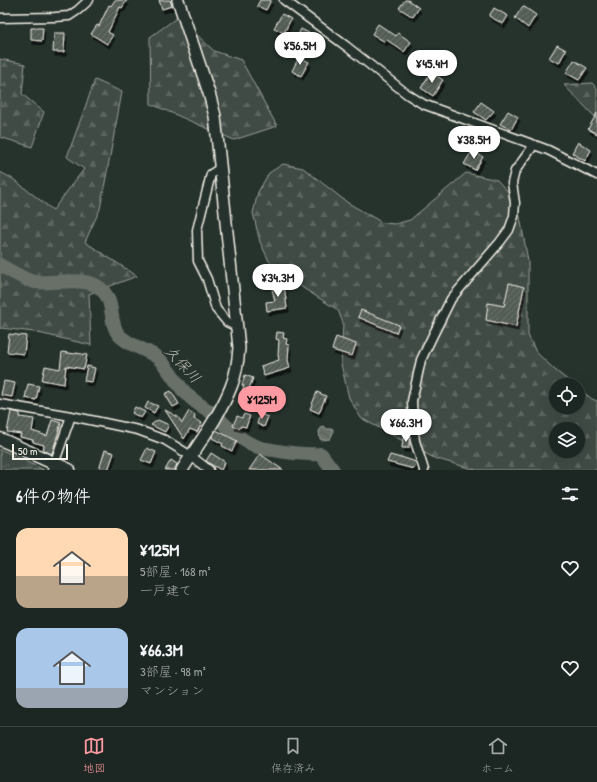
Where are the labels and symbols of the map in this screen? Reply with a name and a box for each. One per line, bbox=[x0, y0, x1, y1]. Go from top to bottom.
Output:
pin: ¥56.5M bbox=[267, 32, 333, 66]
pin: ¥45.4M bbox=[399, 50, 465, 84]
pin: ¥38.5M bbox=[441, 126, 507, 160]
pin: ¥34.3M bbox=[245, 264, 311, 298]
water label: 久保川 bbox=[160, 340, 206, 388]
pin: ¥125M bbox=[234, 386, 290, 420]
pin: ¥66.3M bbox=[373, 409, 439, 443]
scale bar bbox=[12, 442, 68, 461]

